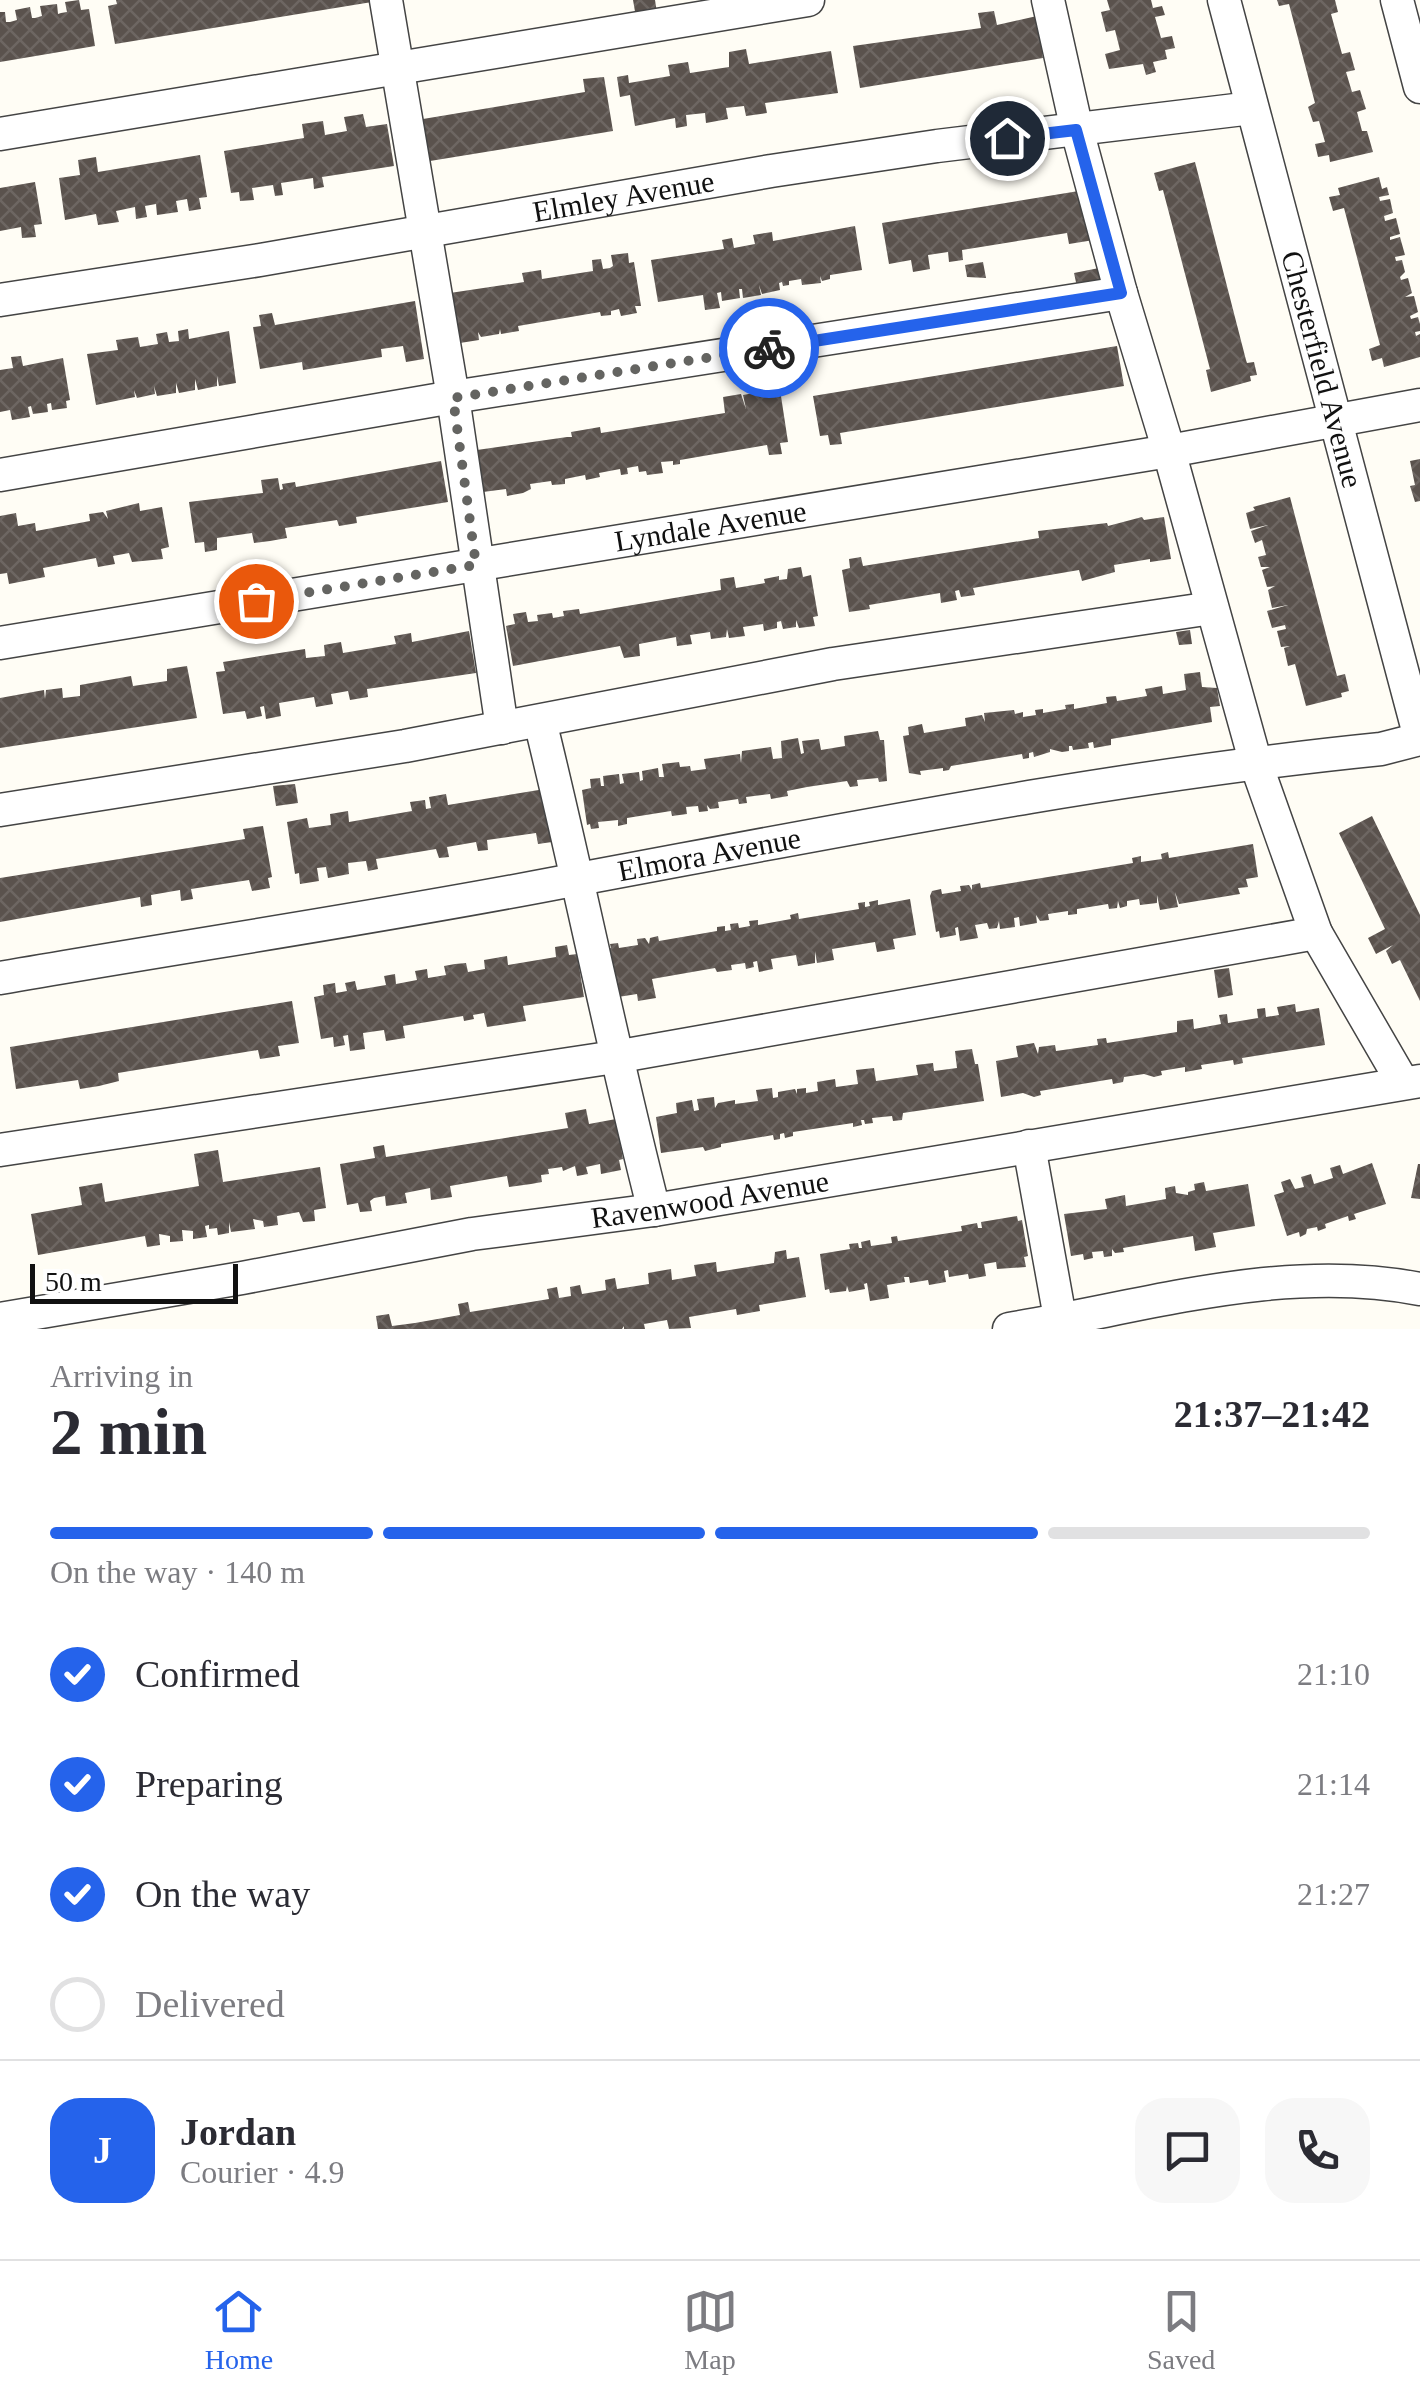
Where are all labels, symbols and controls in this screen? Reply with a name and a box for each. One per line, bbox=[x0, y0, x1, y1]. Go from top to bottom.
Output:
pin bbox=[965, 96, 1050, 181]
icon: home bbox=[980, 111, 1035, 166]
street label: Elmley Avenue bbox=[530, 164, 717, 228]
street label: Chesterfield Avenue bbox=[1275, 247, 1370, 491]
courier bbox=[719, 298, 819, 398]
icon: bike bbox=[742, 321, 797, 376]
street label: Lyndale Avenue bbox=[612, 494, 809, 558]
pin bbox=[214, 559, 299, 644]
icon: bag bbox=[229, 574, 284, 629]
street label: Elmora Avenue bbox=[615, 821, 803, 887]
street label: Ravenwood Avenue bbox=[589, 1164, 831, 1234]
scale bar bbox=[30, 1259, 238, 1304]
text: 50 m bbox=[45, 1266, 102, 1297]
text: Arriving in bbox=[50, 1358, 193, 1394]
text: 21:37–21:42 bbox=[1174, 1393, 1370, 1435]
text: 2 min bbox=[50, 1396, 207, 1468]
text: On the way · 140 m bbox=[50, 1554, 305, 1590]
icon: check bbox=[50, 1647, 105, 1702]
text: Confirmed bbox=[135, 1653, 300, 1695]
text: 21:10 bbox=[1297, 1656, 1370, 1692]
icon: check bbox=[50, 1757, 105, 1812]
text: Preparing bbox=[135, 1763, 283, 1805]
text: 21:14 bbox=[1297, 1766, 1370, 1802]
icon: check bbox=[50, 1867, 105, 1922]
text: On the way bbox=[135, 1873, 310, 1915]
text: 21:27 bbox=[1297, 1876, 1370, 1912]
text: Delivered bbox=[135, 1983, 285, 2025]
button: chat bbox=[1135, 2098, 1240, 2203]
button: phone bbox=[1265, 2098, 1370, 2203]
text: Jordan bbox=[180, 2111, 296, 2153]
text: J bbox=[93, 2129, 112, 2171]
text: Courier · 4.9 bbox=[180, 2154, 344, 2190]
tab: Home bbox=[205, 2284, 273, 2376]
tab: Map bbox=[683, 2284, 738, 2376]
tab: Saved bbox=[1147, 2284, 1215, 2376]

